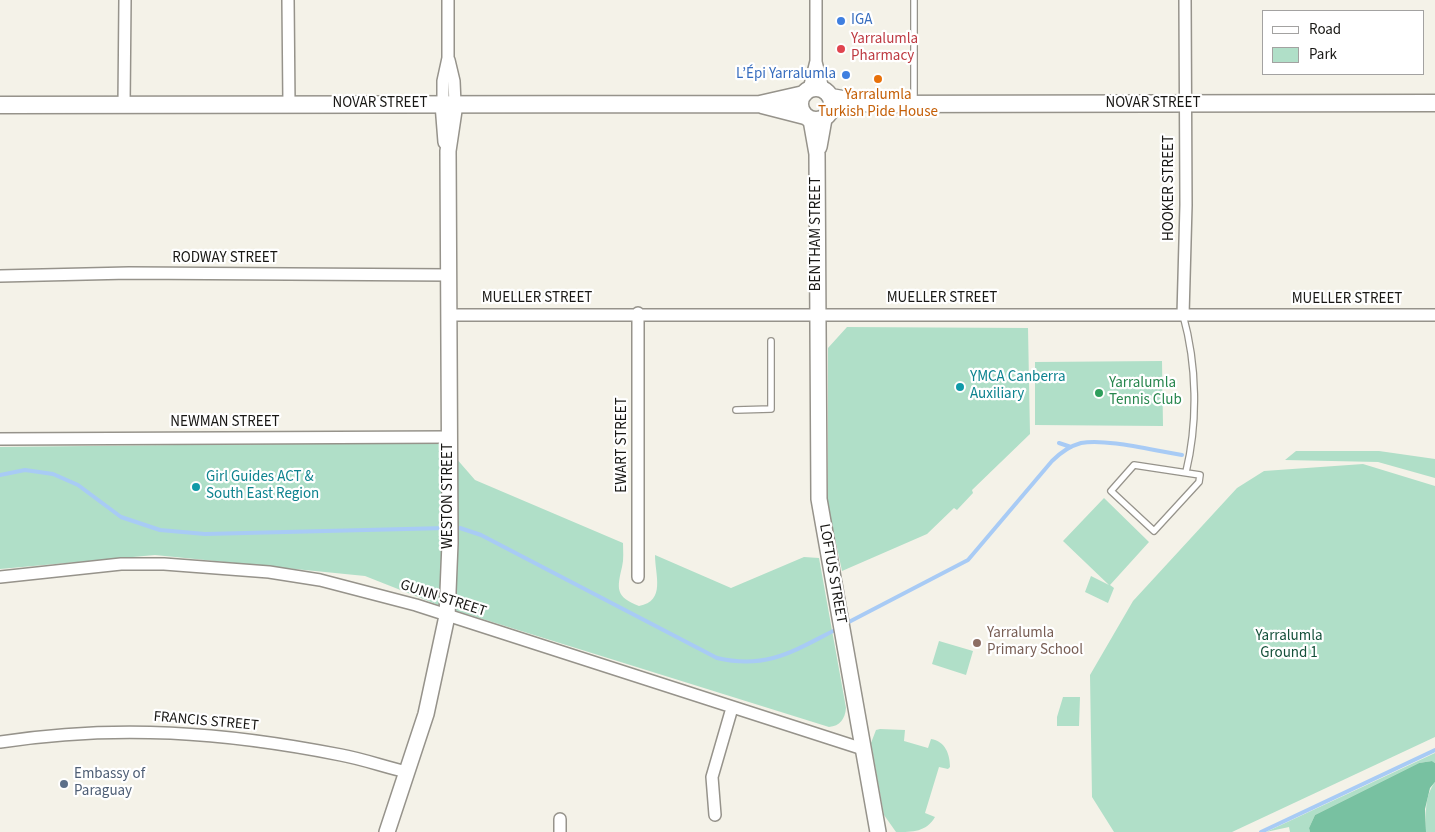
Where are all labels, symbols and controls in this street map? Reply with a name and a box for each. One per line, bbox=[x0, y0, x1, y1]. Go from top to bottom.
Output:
legend bbox=[1262, 10, 1425, 75]
place label: IGA bbox=[851, 12, 872, 30]
marker: IGA bbox=[835, 15, 847, 27]
text: Road bbox=[1309, 19, 1341, 40]
place label: Yarralumla Pharmacy bbox=[851, 31, 918, 66]
marker: Yarralumla Pharmacy bbox=[835, 43, 847, 55]
text: Park bbox=[1309, 44, 1337, 65]
place label: L’Épi Yarralumla bbox=[736, 66, 836, 84]
marker: L’Épi Yarralumla bbox=[840, 69, 852, 81]
marker: Yarralumla Turkish Pide House bbox=[872, 73, 884, 85]
place label: Yarralumla Turkish Pide House bbox=[818, 87, 938, 122]
street label: NOVAR STREET bbox=[333, 95, 427, 113]
street label: NOVAR STREET bbox=[1106, 95, 1200, 113]
street label: HOOKER STREET bbox=[1161, 135, 1179, 241]
street label: BENTHAM STREET bbox=[808, 177, 826, 291]
street label: RODWAY STREET bbox=[172, 250, 278, 268]
street label: MUELLER STREET bbox=[482, 290, 592, 308]
street label: MUELLER STREET bbox=[887, 290, 997, 308]
street label: MUELLER STREET bbox=[1292, 291, 1402, 309]
place label: YMCA Canberra Auxiliary bbox=[970, 369, 1065, 404]
place label: Yarralumla Tennis Club bbox=[1109, 375, 1182, 410]
marker: YMCA Canberra Auxiliary bbox=[954, 381, 966, 393]
marker: Yarralumla Tennis Club bbox=[1093, 387, 1105, 399]
street label: EWART STREET bbox=[614, 397, 632, 493]
street label: NEWMAN STREET bbox=[170, 414, 280, 432]
street label: WESTON STREET bbox=[440, 443, 458, 549]
place label: Girl Guides ACT & South East Region bbox=[206, 469, 319, 504]
marker: Girl Guides ACT & South East Region bbox=[190, 481, 202, 493]
street label: LOFTUS STREET bbox=[814, 523, 850, 625]
street label: GUNN STREET bbox=[398, 577, 488, 621]
place label: Yarralumla Primary School bbox=[987, 625, 1083, 660]
park label: Yarralumla Ground 1 bbox=[1255, 628, 1323, 663]
marker: Yarralumla Primary School bbox=[971, 637, 983, 649]
street label: FRANCIS STREET bbox=[153, 708, 259, 736]
place label: Embassy of Paraguay bbox=[74, 766, 145, 801]
marker: Embassy of Paraguay bbox=[58, 778, 70, 790]

